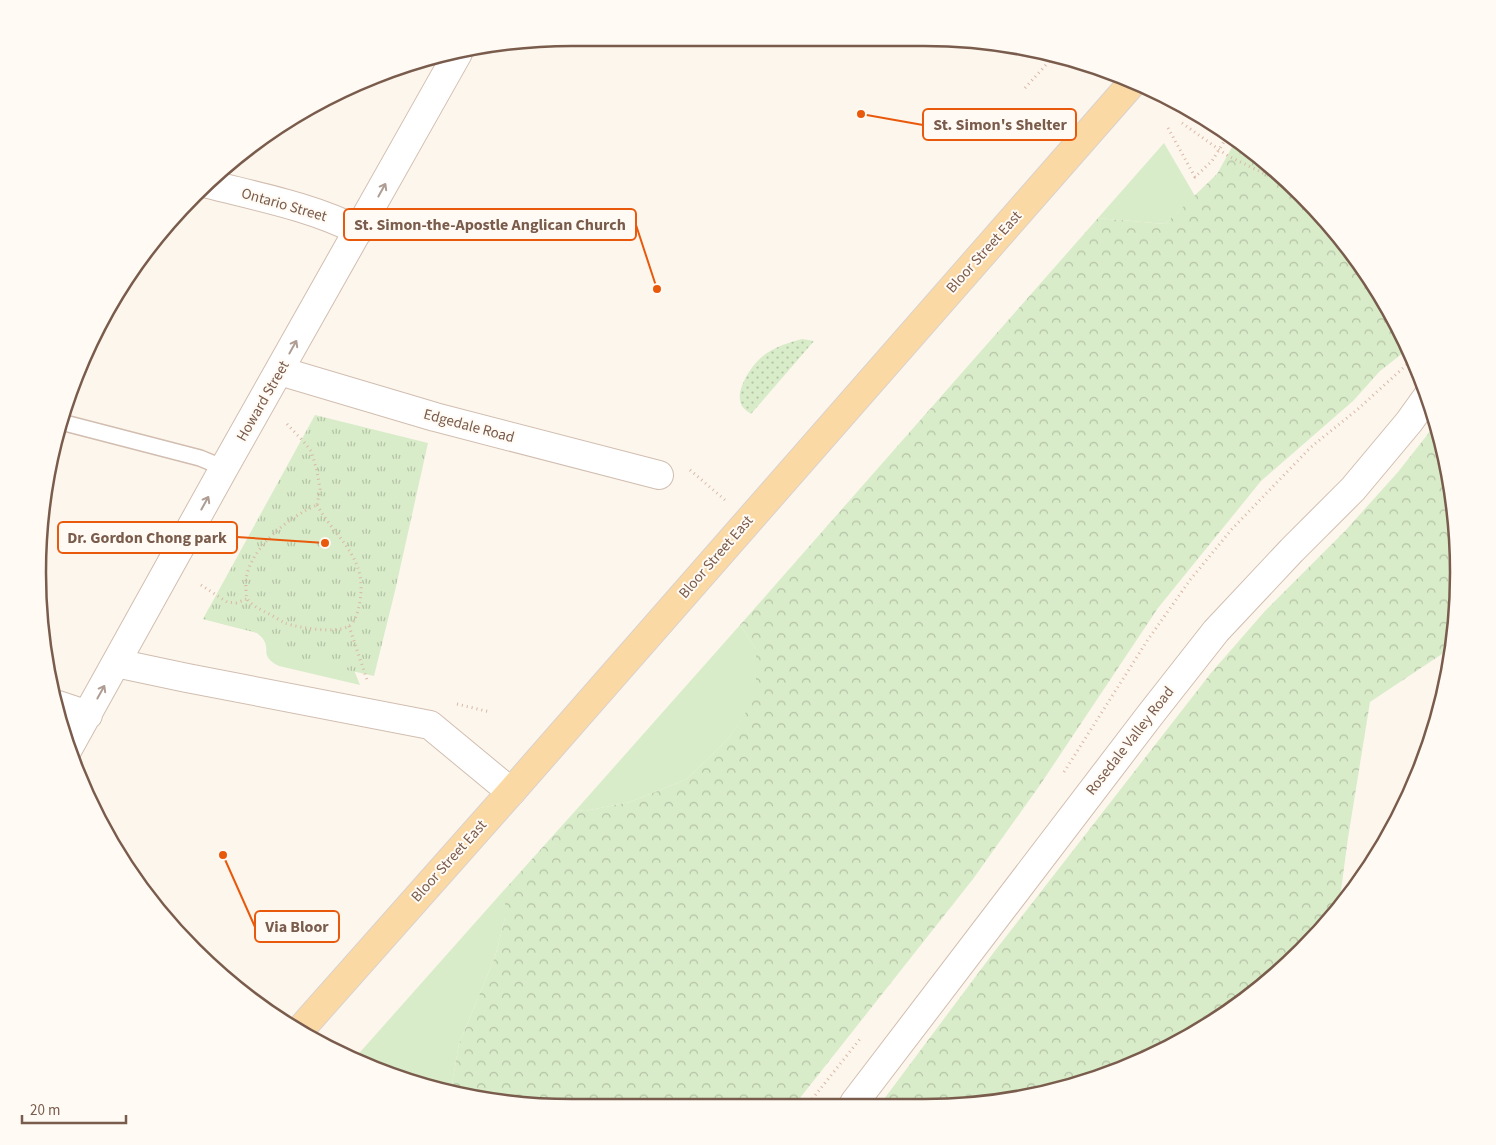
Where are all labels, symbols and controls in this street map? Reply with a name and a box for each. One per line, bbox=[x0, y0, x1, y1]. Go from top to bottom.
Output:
callout: St. Simon's Shelter bbox=[923, 109, 1076, 140]
text: St. Simon's Shelter bbox=[933, 114, 1067, 136]
street label: Ontario Street bbox=[239, 183, 329, 227]
one-way arrow bbox=[377, 183, 387, 198]
street label: Bloor Street East bbox=[941, 206, 1027, 298]
callout: St. Simon-the-Apostle Anglican Church bbox=[344, 209, 636, 240]
text: St. Simon-the-Apostle Anglican Church bbox=[354, 214, 626, 236]
one-way arrow bbox=[289, 340, 299, 354]
street label: Howard Street bbox=[231, 357, 295, 445]
street label: Edgedale Road bbox=[421, 404, 517, 448]
one-way arrow bbox=[200, 496, 210, 511]
street label: Bloor Street East bbox=[674, 511, 758, 603]
callout: Dr. Gordon Chong park bbox=[58, 522, 237, 553]
text: Dr. Gordon Chong park bbox=[67, 527, 227, 549]
street label: Rosedale Valley Road bbox=[1081, 682, 1179, 800]
one-way arrow bbox=[96, 685, 106, 699]
street label: Bloor Street East bbox=[406, 815, 492, 907]
callout: Via Bloor bbox=[255, 911, 339, 942]
text: Via Bloor bbox=[264, 916, 329, 938]
scale bar bbox=[22, 1092, 126, 1124]
text: 20 m bbox=[30, 1100, 60, 1121]

